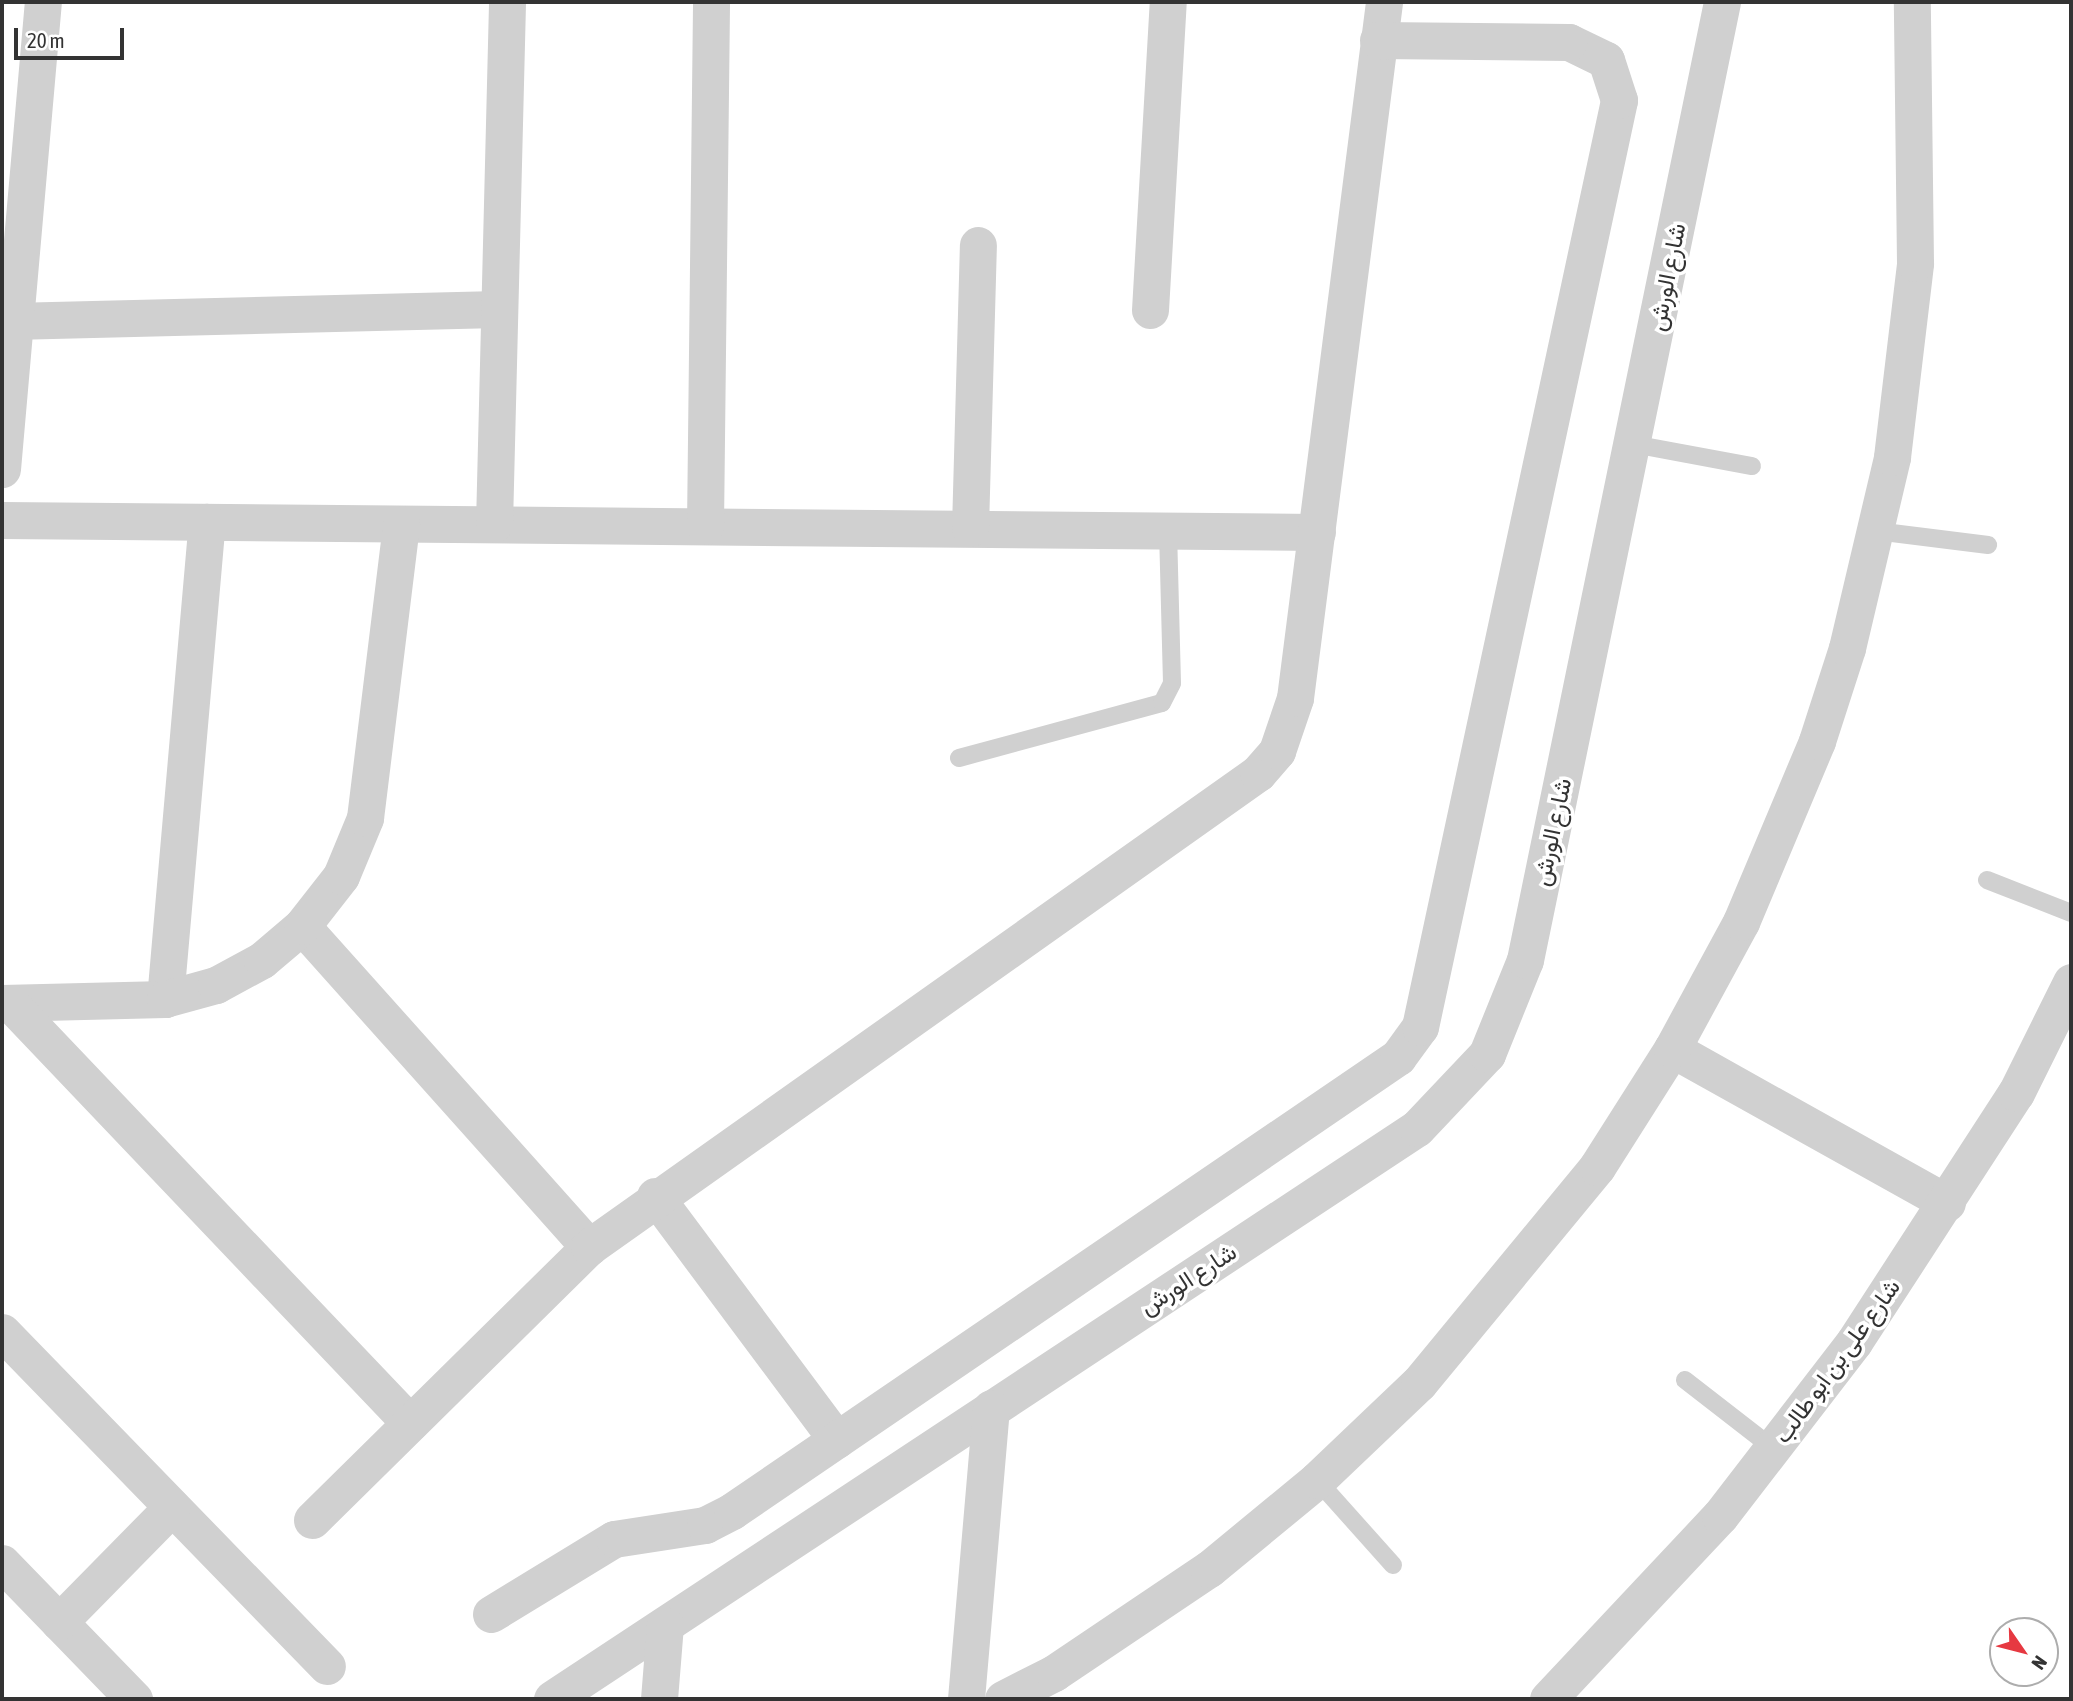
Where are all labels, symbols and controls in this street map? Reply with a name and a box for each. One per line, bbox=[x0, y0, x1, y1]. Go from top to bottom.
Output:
scale bar bbox=[18, 14, 128, 58]
text: 20 m bbox=[27, 28, 65, 52]
street label: شارع الورش bbox=[1642, 221, 1692, 333]
street label: شارع الورش bbox=[1527, 775, 1577, 889]
street label: شارع الورش bbox=[1134, 1237, 1242, 1321]
street label: شارع على بن ابو طالب bbox=[1768, 1273, 1906, 1449]
north arrow bbox=[1989, 1617, 2059, 1687]
text: N bbox=[2027, 1652, 2052, 1674]

